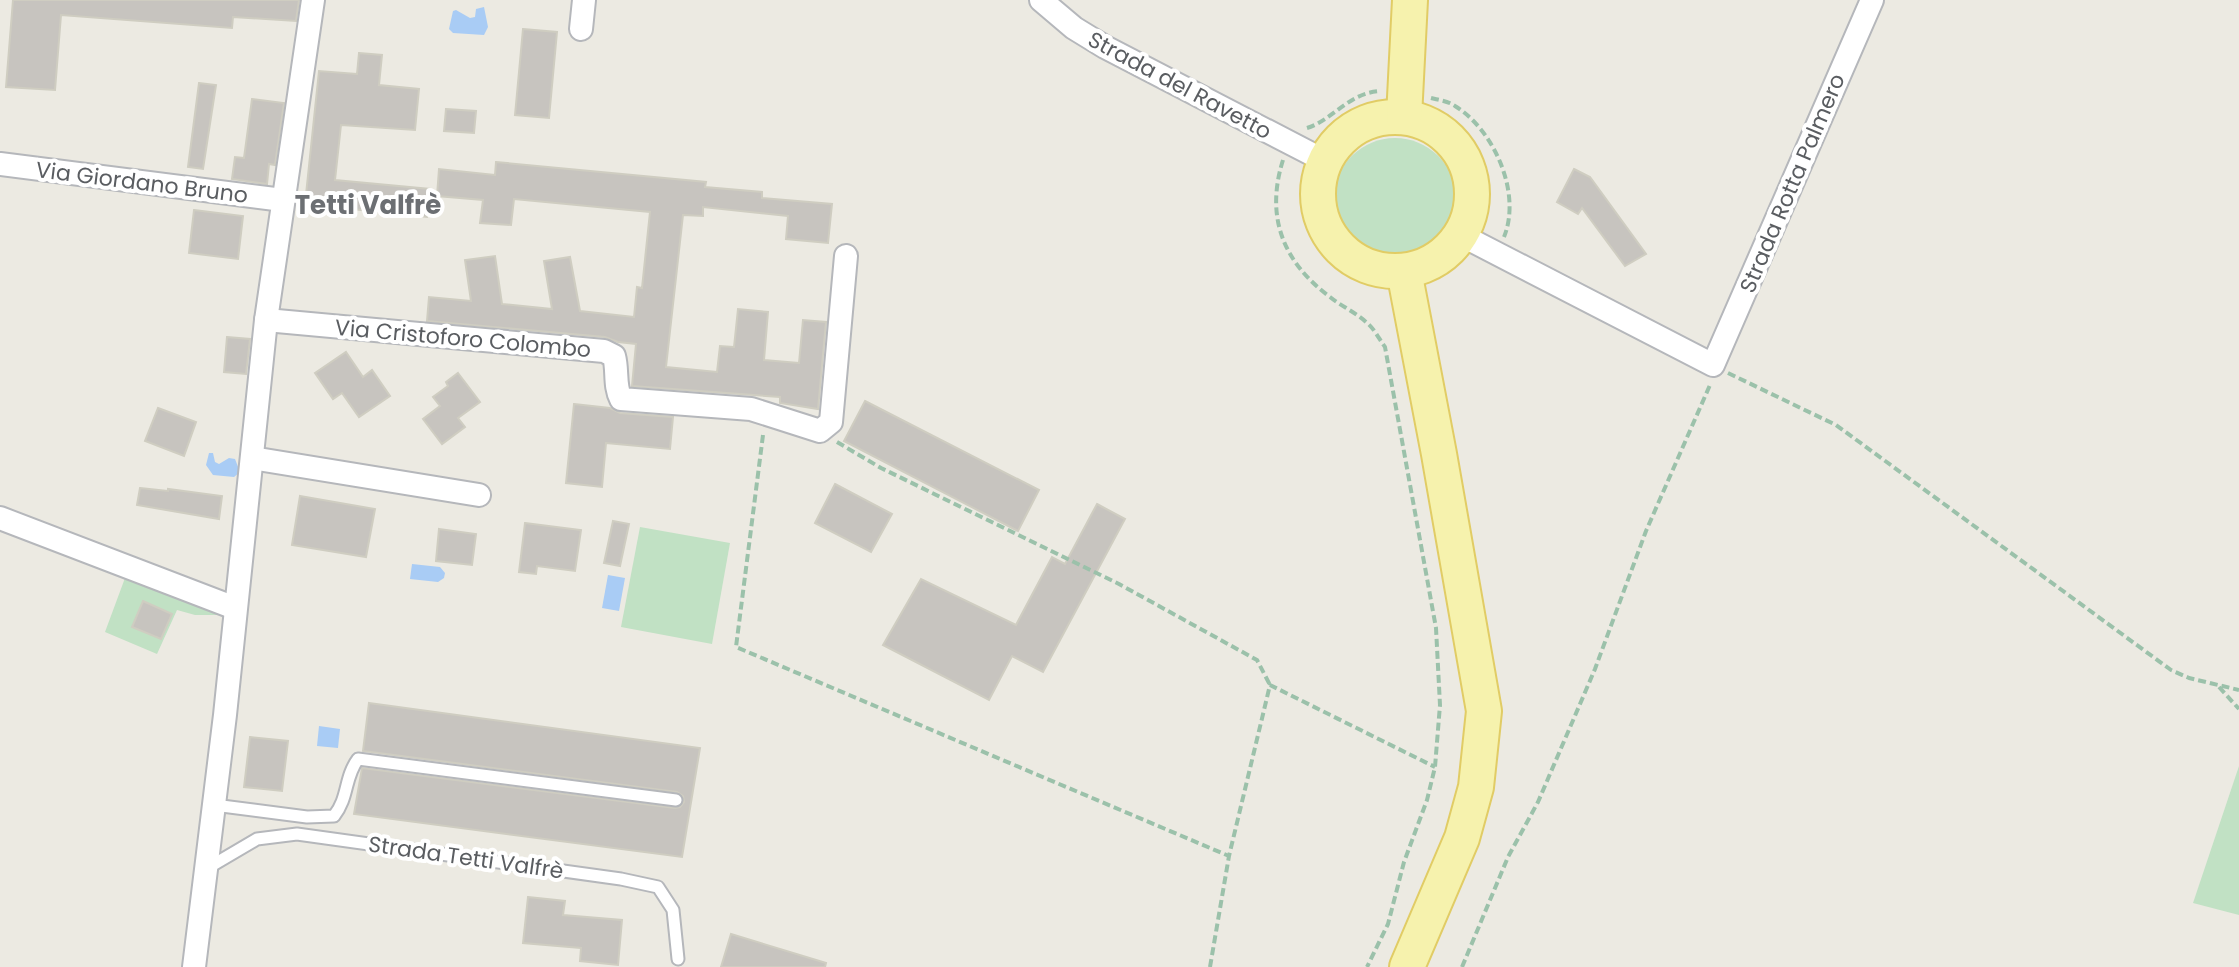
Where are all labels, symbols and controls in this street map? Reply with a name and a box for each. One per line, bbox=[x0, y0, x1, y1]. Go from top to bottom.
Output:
street label: Strada del Ravetto bbox=[1083, 24, 1277, 147]
street label: Strada Rotta Palmero bbox=[1732, 69, 1853, 298]
street label: Via Giordano Bruno bbox=[34, 154, 250, 211]
district label: Tetti Valfrè bbox=[295, 187, 441, 223]
street label: Via Cristoforo Colombo bbox=[334, 312, 592, 365]
street label: Strada Tetti Valfrè bbox=[366, 828, 565, 887]

